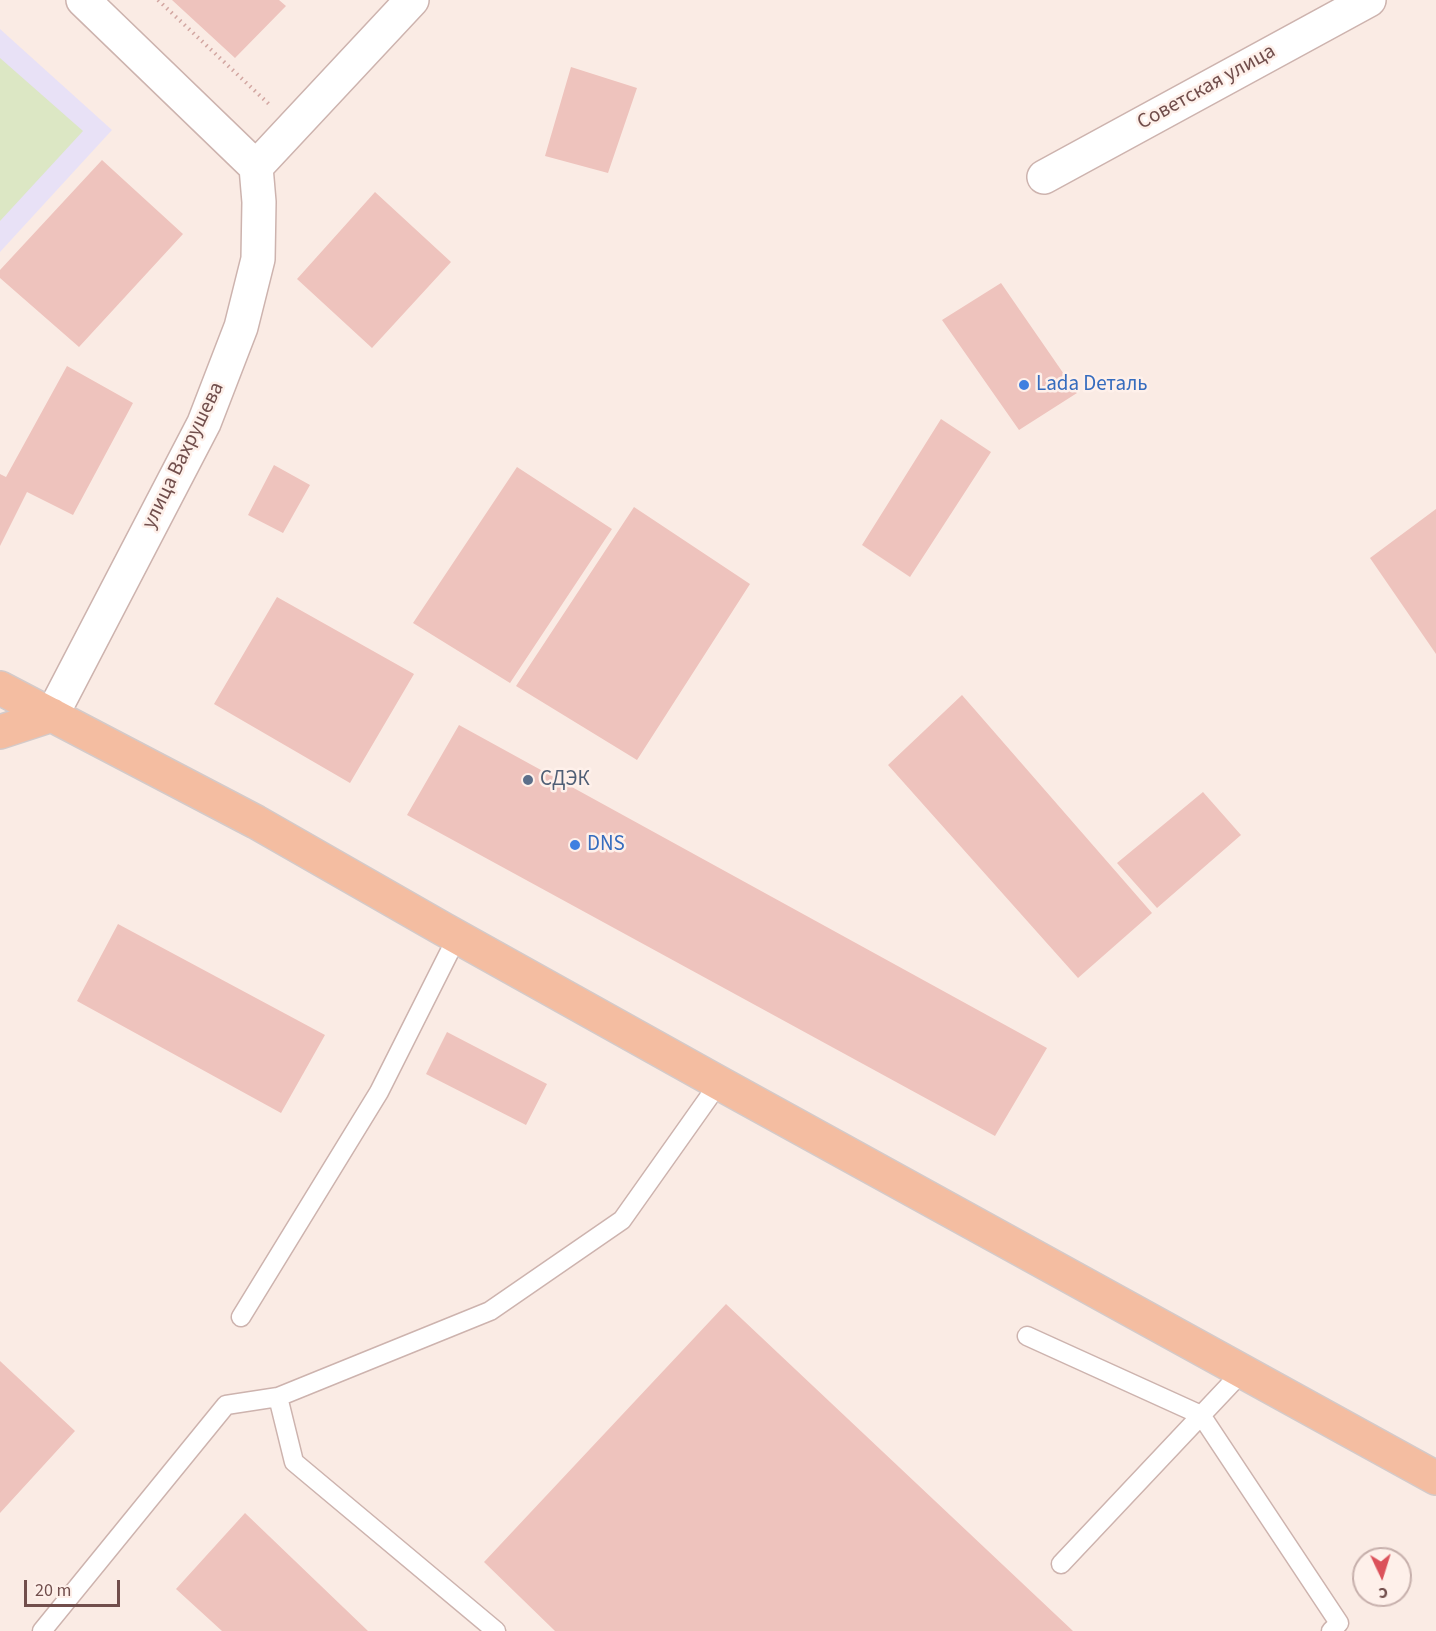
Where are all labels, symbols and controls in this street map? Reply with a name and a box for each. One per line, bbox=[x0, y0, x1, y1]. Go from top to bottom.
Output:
street label: Советская улица bbox=[1134, 40, 1280, 136]
place label: Lada Dеталь bbox=[1036, 372, 1148, 398]
street label: улица Вахрушева bbox=[138, 378, 230, 534]
marker: Lada Dеталь bbox=[1017, 378, 1031, 392]
place label: СДЭК bbox=[540, 767, 590, 793]
marker: СДЭК bbox=[521, 773, 535, 787]
place label: DNS bbox=[587, 832, 625, 858]
marker: DNS bbox=[568, 838, 582, 852]
north arrow bbox=[1352, 1547, 1412, 1607]
scale bar bbox=[27, 1568, 123, 1606]
text: 20 m bbox=[35, 1578, 71, 1603]
text: С bbox=[1378, 1582, 1389, 1604]

